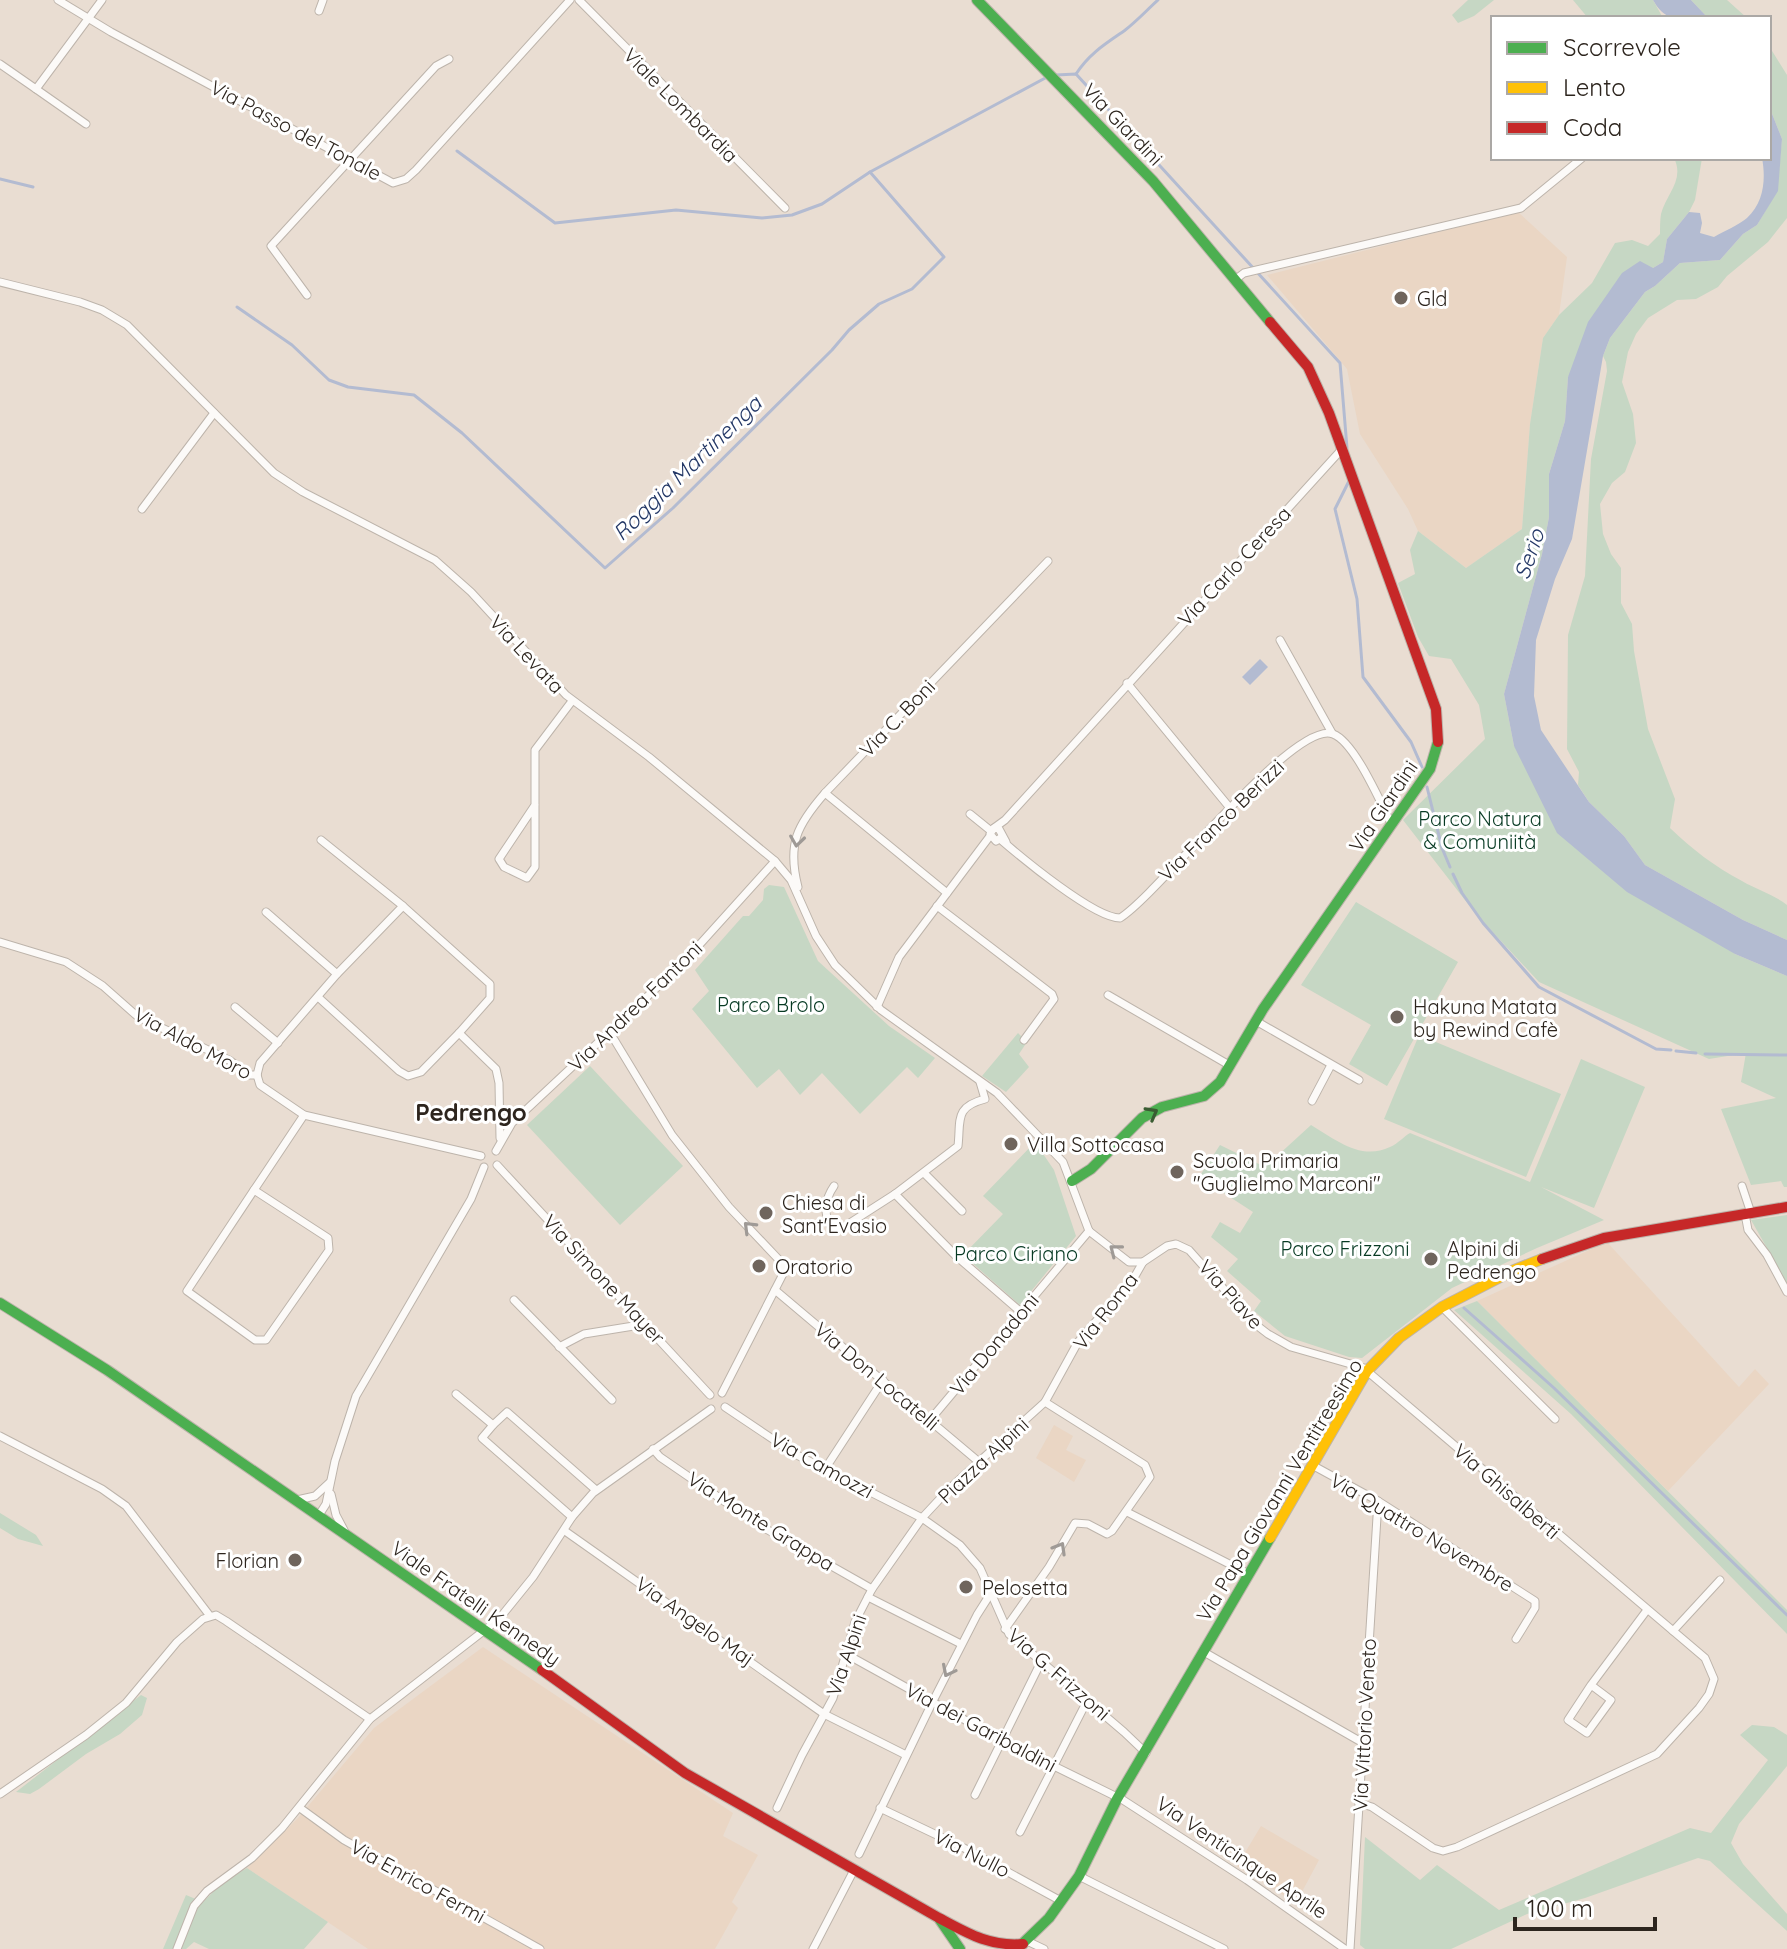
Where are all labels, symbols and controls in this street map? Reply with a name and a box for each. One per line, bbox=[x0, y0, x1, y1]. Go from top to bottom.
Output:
legend bbox=[1491, 16, 1771, 160]
text: Scorrevole bbox=[1563, 32, 1681, 62]
street label: Viale Lombardia bbox=[618, 42, 744, 168]
text: Lento bbox=[1563, 72, 1626, 102]
street label: Via Passo del Tonale bbox=[206, 74, 386, 186]
street label: Via Giardini bbox=[1078, 78, 1168, 170]
text: Coda bbox=[1563, 112, 1622, 142]
place label: Gld bbox=[1417, 286, 1447, 311]
marker: Gld bbox=[1392, 289, 1410, 307]
water label: Roggia Martinenga bbox=[607, 389, 769, 546]
street label: Via Carlo Ceresa bbox=[1172, 501, 1296, 631]
water label: Serio bbox=[1507, 524, 1551, 583]
street label: Via Levata bbox=[484, 609, 570, 699]
street label: Via C. Boni bbox=[854, 674, 940, 762]
street label: Via Franco Berizzi bbox=[1153, 754, 1289, 886]
street label: Via Giardini bbox=[1343, 755, 1423, 857]
park label: Parco Natura & Comuniità bbox=[1418, 806, 1542, 854]
one-way arrow bbox=[789, 834, 806, 848]
street label: Via Andrea Fantoni bbox=[563, 935, 707, 1077]
park label: Parco Brolo bbox=[717, 992, 825, 1017]
place label: Hakuna Matata by Rewind Cafè bbox=[1413, 994, 1558, 1042]
street label: Via Aldo Moro bbox=[130, 1001, 256, 1085]
marker: Hakuna Matata by Rewind Cafè bbox=[1388, 1008, 1406, 1026]
district label: Pedrengo bbox=[415, 1097, 527, 1127]
one-way arrow bbox=[1143, 1107, 1158, 1123]
place label: Villa Sottocasa bbox=[1027, 1132, 1164, 1157]
marker: Villa Sottocasa bbox=[1002, 1135, 1020, 1153]
place label: Scuola Primaria "Guglielmo Marconi" bbox=[1193, 1148, 1381, 1196]
marker: Scuola Primaria "Guglielmo Marconi" bbox=[1168, 1163, 1186, 1181]
place label: Chiesa di Sant'Evasio bbox=[782, 1190, 887, 1238]
marker: Chiesa di Sant'Evasio bbox=[757, 1204, 775, 1222]
street label: Via Simone Mayer bbox=[537, 1209, 671, 1349]
one-way arrow bbox=[744, 1222, 758, 1236]
park label: Parco Frizzoni bbox=[1280, 1236, 1410, 1261]
place label: Alpini di Pedrengo bbox=[1447, 1236, 1536, 1284]
park label: Parco Ciriano bbox=[954, 1241, 1078, 1266]
one-way arrow bbox=[1109, 1246, 1124, 1260]
marker: Alpini di Pedrengo bbox=[1422, 1250, 1440, 1268]
place label: Oratorio bbox=[775, 1254, 853, 1279]
street label: Via Piave bbox=[1193, 1254, 1269, 1334]
marker: Oratorio bbox=[750, 1257, 768, 1275]
street label: Via Roma bbox=[1067, 1267, 1143, 1355]
street label: Via Donadoni bbox=[944, 1288, 1044, 1400]
street label: Via Don Locatelli bbox=[809, 1316, 945, 1436]
street label: Via Papa Giovanni Ventitreesimo bbox=[1191, 1354, 1367, 1626]
street label: Piazza Alpini bbox=[932, 1412, 1034, 1508]
street label: Via Camozzi bbox=[766, 1426, 878, 1504]
street label: Via Ghisalberti bbox=[1449, 1438, 1565, 1544]
street label: Via Monte Grappa bbox=[683, 1466, 839, 1576]
street label: Via Quattro Novembre bbox=[1326, 1467, 1518, 1597]
street label: Viale Fratelli Kennedy bbox=[387, 1535, 565, 1671]
one-way arrow bbox=[1050, 1542, 1066, 1556]
place label: Florian bbox=[216, 1548, 279, 1573]
marker: Florian bbox=[286, 1551, 304, 1569]
street label: Via Angelo Maj bbox=[631, 1571, 759, 1671]
place label: Pelosetta bbox=[982, 1575, 1068, 1600]
marker: Pelosetta bbox=[957, 1578, 975, 1596]
street label: Via Alpini bbox=[820, 1611, 872, 1699]
street label: Via G. Frizzoni bbox=[1002, 1623, 1116, 1725]
street label: Via Vittorio Veneto bbox=[1347, 1638, 1381, 1812]
one-way arrow bbox=[942, 1663, 957, 1678]
street label: Via dei Garibaldini bbox=[901, 1677, 1061, 1777]
street label: Via Venticinque Aprile bbox=[1152, 1790, 1332, 1924]
street label: Via Nullo bbox=[930, 1823, 1014, 1883]
street label: Via Enrico Fermi bbox=[346, 1834, 490, 1928]
scale bar bbox=[1515, 1881, 1655, 1931]
text: 100 m bbox=[1527, 1893, 1593, 1923]

